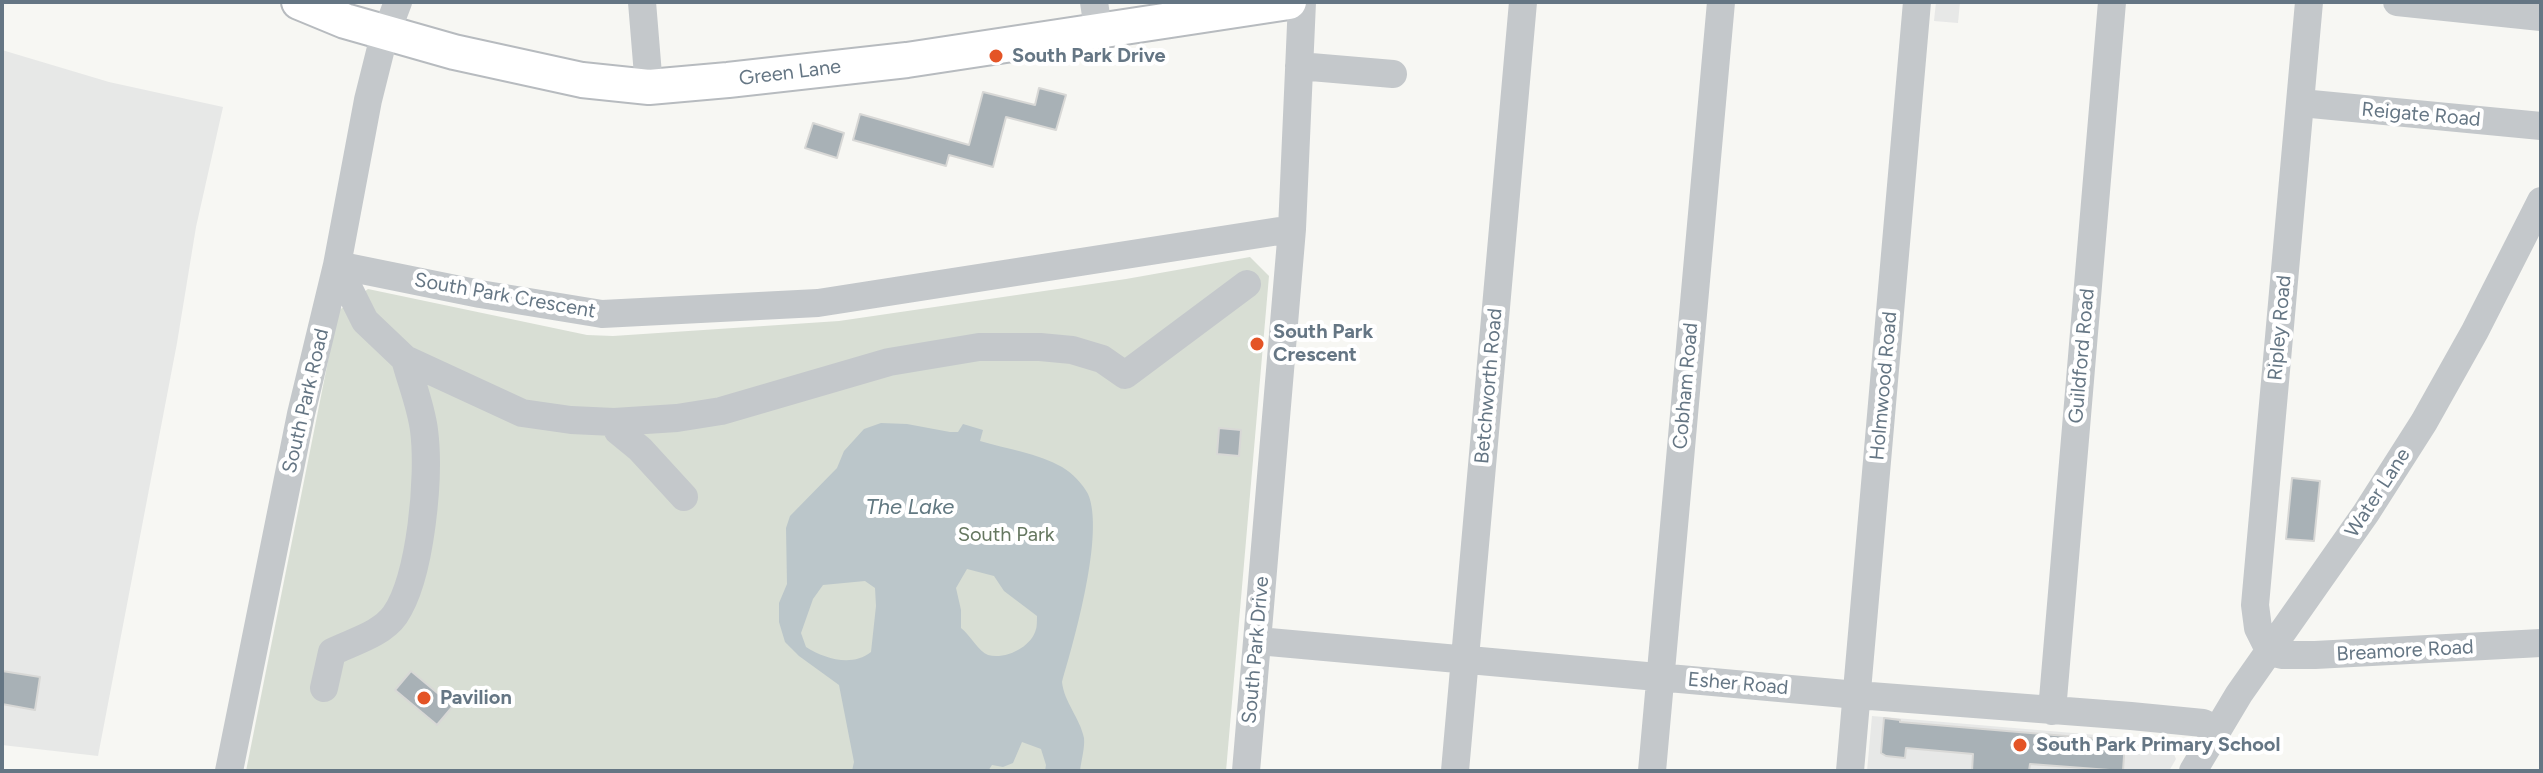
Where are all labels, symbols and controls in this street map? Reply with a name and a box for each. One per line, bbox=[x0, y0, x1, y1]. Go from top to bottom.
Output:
place label: South Park Drive bbox=[1012, 44, 1166, 68]
marker: South Park Drive bbox=[987, 47, 1005, 65]
street label: Green Lane bbox=[738, 55, 842, 91]
street label: Reigate Road bbox=[2360, 98, 2482, 132]
street label: South Park Crescent bbox=[413, 268, 597, 324]
street label: Ripley Road bbox=[2263, 274, 2297, 382]
street label: Guildford Road bbox=[2064, 287, 2100, 425]
street label: Betchworth Road bbox=[1470, 307, 1508, 465]
street label: Holmwood Road bbox=[1866, 311, 1902, 461]
place label: South Park Crescent bbox=[1273, 320, 1373, 367]
street label: Cobham Road bbox=[1669, 322, 1703, 450]
street label: South Park Road bbox=[278, 326, 334, 476]
marker: South Park Crescent bbox=[1248, 335, 1266, 353]
street label: Water Lane bbox=[2340, 444, 2416, 542]
water label: The Lake bbox=[866, 495, 954, 521]
park label: South Park bbox=[958, 523, 1054, 547]
street label: South Park Drive bbox=[1238, 575, 1274, 725]
street label: Breamore Road bbox=[2336, 635, 2474, 667]
street label: Esher Road bbox=[1687, 668, 1789, 700]
place label: Pavilion bbox=[440, 686, 512, 710]
marker: Pavilion bbox=[415, 689, 433, 707]
place label: South Park Primary School bbox=[2036, 733, 2280, 757]
marker: South Park Primary School bbox=[2011, 736, 2029, 754]

